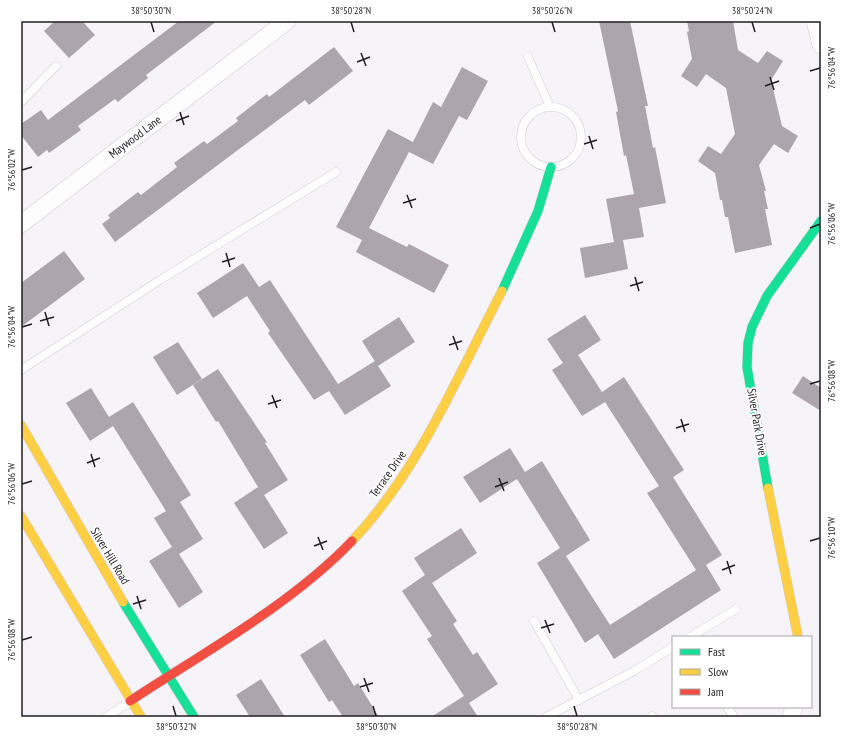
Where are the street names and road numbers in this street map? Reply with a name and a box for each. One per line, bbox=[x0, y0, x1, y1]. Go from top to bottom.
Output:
street label: Maywood Lane bbox=[105, 112, 164, 161]
street label: Silver Park Drive bbox=[744, 387, 771, 457]
street label: Terrace Drive bbox=[366, 447, 409, 500]
street label: Silver Hill Road bbox=[88, 525, 133, 587]

